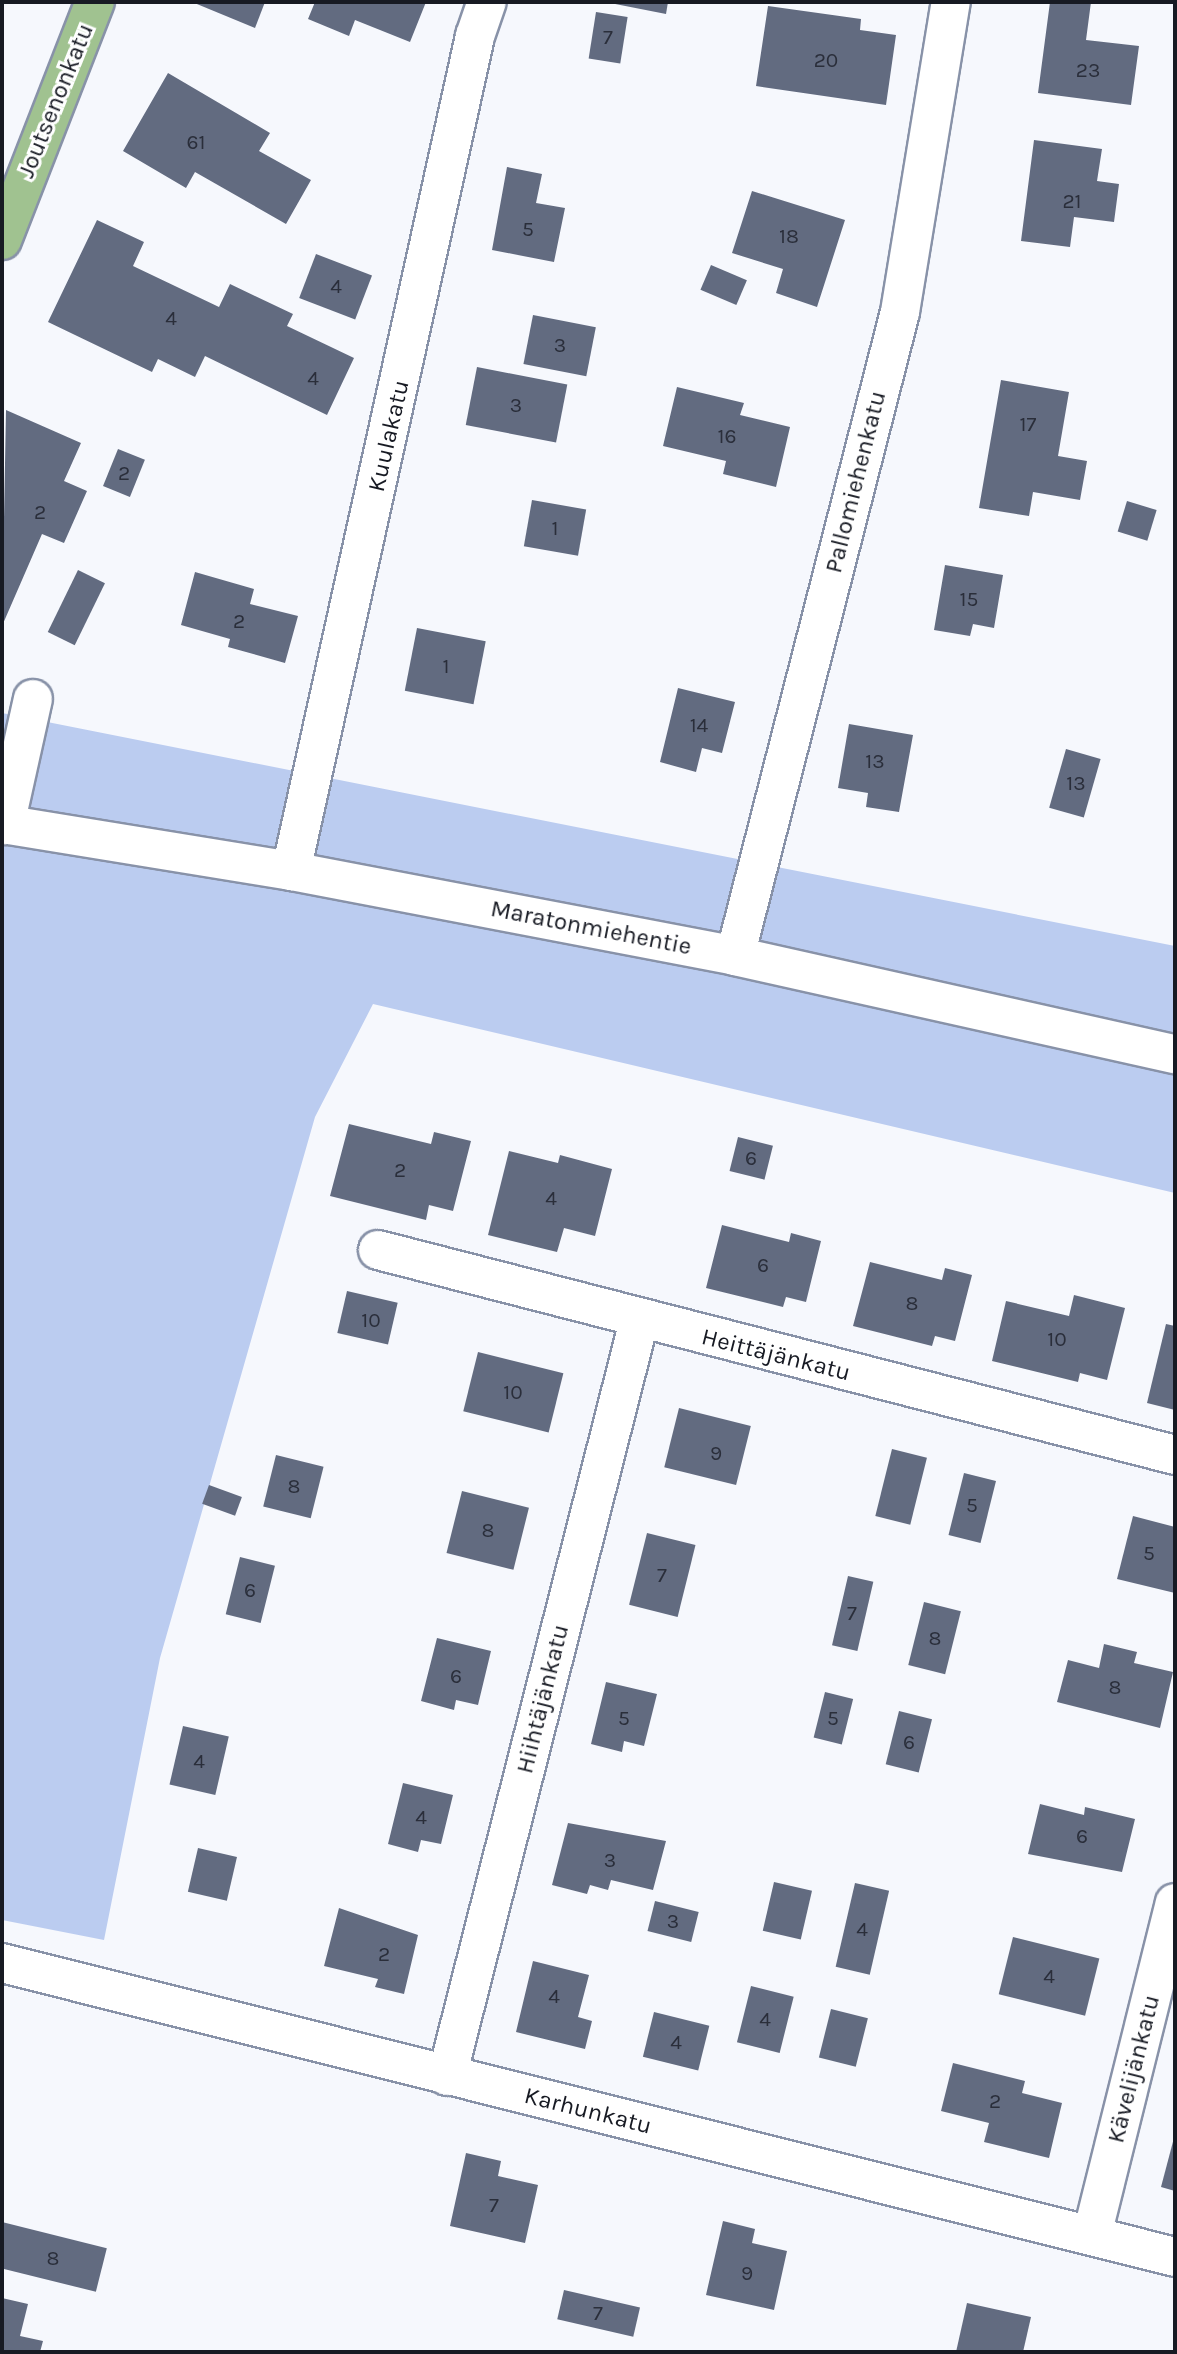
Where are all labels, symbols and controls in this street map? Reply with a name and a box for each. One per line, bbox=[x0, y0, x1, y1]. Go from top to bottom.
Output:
street label: Joutsenonkatu bbox=[12, 20, 100, 182]
house number: 7 bbox=[603, 24, 613, 50]
house number: 20 bbox=[814, 47, 838, 73]
house number: 23 bbox=[1076, 57, 1100, 83]
house number: 61 bbox=[187, 129, 205, 155]
house number: 21 bbox=[1062, 188, 1082, 214]
house number: 5 bbox=[522, 216, 534, 242]
house number: 18 bbox=[779, 223, 799, 249]
house number: 4 bbox=[330, 273, 342, 299]
house number: 4 bbox=[165, 305, 177, 331]
house number: 3 bbox=[554, 332, 566, 358]
house number: 4 bbox=[307, 365, 319, 391]
street label: Kuulakatu bbox=[362, 377, 416, 495]
street label: Pallomiehenkatu bbox=[819, 388, 893, 576]
house number: 3 bbox=[510, 392, 522, 418]
house number: 17 bbox=[1020, 411, 1036, 437]
house number: 16 bbox=[718, 423, 736, 449]
house number: 2 bbox=[118, 460, 130, 486]
house number: 2 bbox=[34, 499, 46, 525]
house number: 1 bbox=[552, 515, 558, 541]
house number: 15 bbox=[960, 586, 978, 612]
house number: 2 bbox=[233, 608, 245, 634]
house number: 1 bbox=[443, 653, 449, 679]
house number: 14 bbox=[690, 712, 708, 738]
house number: 13 bbox=[865, 748, 885, 774]
house number: 13 bbox=[1066, 770, 1086, 796]
street label: Maratonmiehentie bbox=[488, 894, 694, 962]
house number: 6 bbox=[745, 1145, 757, 1171]
house number: 2 bbox=[394, 1157, 406, 1183]
house number: 4 bbox=[545, 1185, 557, 1211]
house number: 6 bbox=[757, 1252, 769, 1278]
house number: 8 bbox=[906, 1290, 918, 1316]
house number: 10 bbox=[361, 1307, 381, 1333]
street label: Heittäjänkatu bbox=[699, 1323, 853, 1387]
house number: 10 bbox=[1047, 1326, 1067, 1352]
house number: 10 bbox=[503, 1379, 523, 1405]
house number: 9 bbox=[710, 1440, 722, 1466]
house number: 8 bbox=[288, 1473, 300, 1499]
house number: 5 bbox=[966, 1492, 978, 1518]
house number: 8 bbox=[482, 1517, 494, 1543]
house number: 5 bbox=[1143, 1540, 1155, 1566]
house number: 7 bbox=[657, 1562, 667, 1588]
house number: 6 bbox=[244, 1577, 256, 1603]
house number: 7 bbox=[847, 1600, 857, 1626]
street label: Hiihtäjänkatu bbox=[511, 1621, 575, 1777]
house number: 8 bbox=[929, 1625, 941, 1651]
house number: 6 bbox=[450, 1663, 462, 1689]
house number: 8 bbox=[1109, 1674, 1121, 1700]
house number: 5 bbox=[618, 1705, 630, 1731]
house number: 5 bbox=[827, 1705, 839, 1731]
house number: 6 bbox=[903, 1729, 915, 1755]
house number: 4 bbox=[193, 1748, 205, 1774]
house number: 4 bbox=[415, 1804, 427, 1830]
house number: 6 bbox=[1076, 1823, 1088, 1849]
house number: 3 bbox=[604, 1847, 616, 1873]
house number: 3 bbox=[667, 1908, 679, 1934]
house number: 4 bbox=[856, 1916, 868, 1942]
house number: 2 bbox=[378, 1941, 390, 1967]
house number: 4 bbox=[1043, 1963, 1055, 1989]
house number: 4 bbox=[548, 1983, 560, 2009]
street label: Kävelijänkatu bbox=[1102, 1992, 1166, 2146]
house number: 4 bbox=[759, 2006, 771, 2032]
house number: 4 bbox=[670, 2029, 682, 2055]
street label: Karhunkatu bbox=[521, 2081, 655, 2141]
house number: 2 bbox=[989, 2088, 1001, 2114]
house number: 7 bbox=[489, 2192, 499, 2218]
house number: 8 bbox=[47, 2245, 59, 2271]
house number: 9 bbox=[741, 2260, 753, 2286]
house number: 7 bbox=[593, 2300, 603, 2326]

